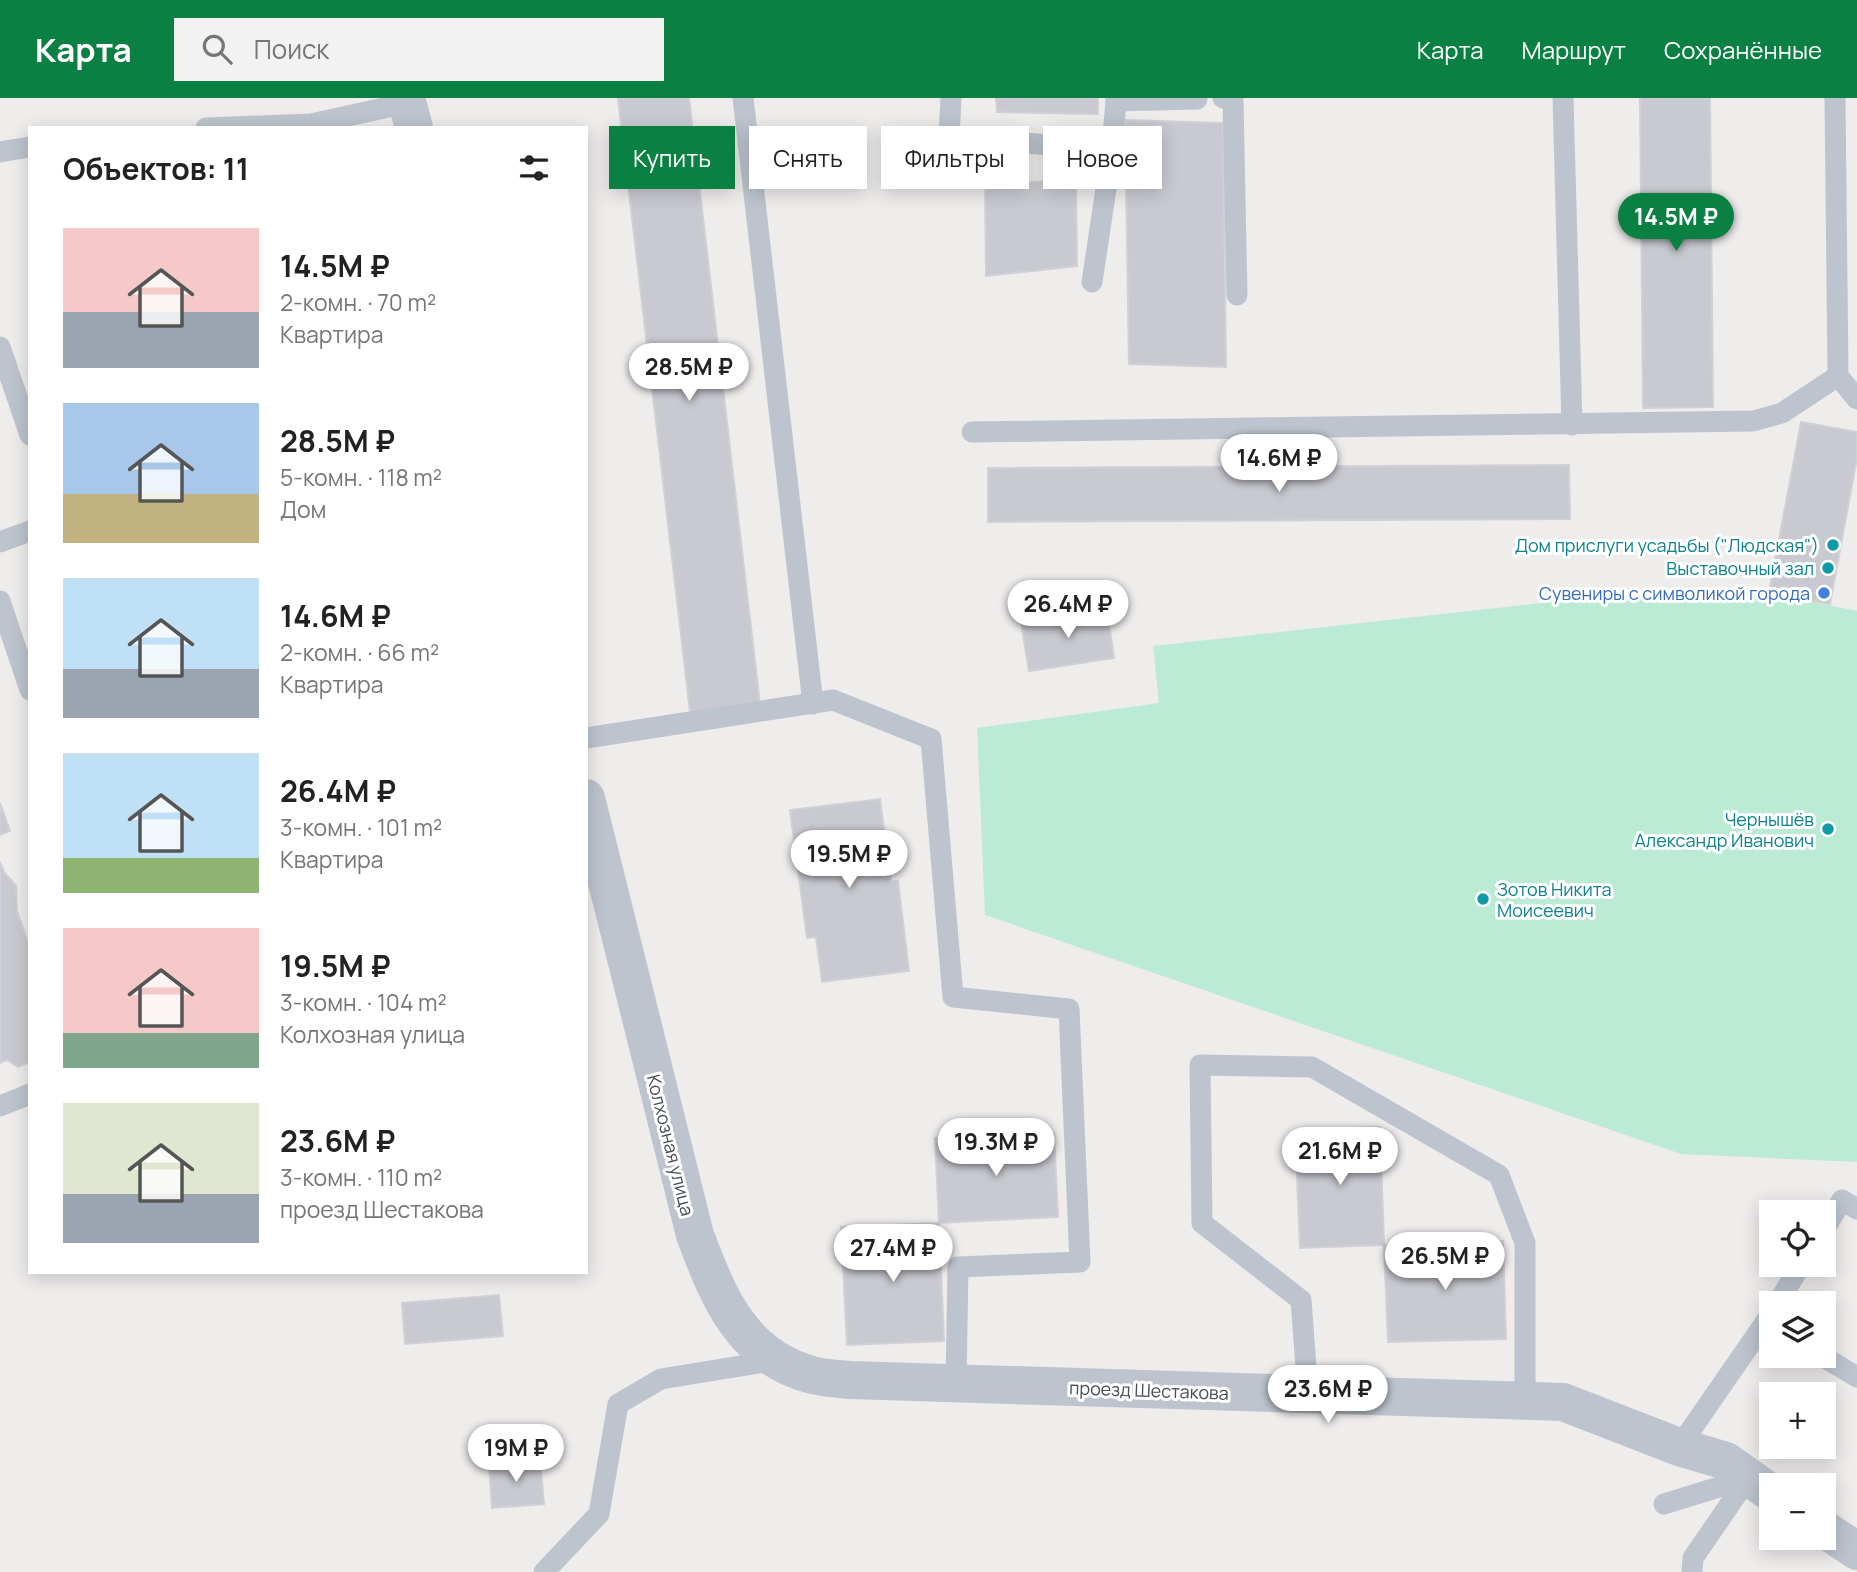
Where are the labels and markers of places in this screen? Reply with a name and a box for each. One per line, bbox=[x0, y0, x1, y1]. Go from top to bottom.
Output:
pin: 14.5M ₽ bbox=[1611, 194, 1741, 253]
pin: 28.5M ₽ bbox=[624, 344, 754, 403]
pin: 14.6M ₽ bbox=[1214, 434, 1344, 494]
place label: Дом прислуги усадьбы ("Людская") bbox=[1515, 533, 1819, 557]
marker: Дом прислуги усадьбы ("Людская") bbox=[1825, 537, 1841, 553]
place label: Выставочный зал bbox=[1666, 556, 1814, 580]
marker: Выставочный зал bbox=[1820, 560, 1836, 576]
pin: 26.4M ₽ bbox=[1003, 580, 1133, 640]
place label: Сувениры с символикой города bbox=[1539, 581, 1810, 605]
marker: Сувениры с символикой города bbox=[1816, 585, 1832, 601]
place label: Чернышёв Александр Иванович bbox=[1634, 807, 1814, 852]
marker: Чернышёв Александр Иванович bbox=[1820, 821, 1836, 837]
pin: 19.5M ₽ bbox=[784, 830, 914, 890]
place label: Зотов Никита Моисеевич bbox=[1497, 877, 1611, 922]
marker: Зотов Никита Моисеевич bbox=[1475, 891, 1491, 907]
pin: 19.3M ₽ bbox=[931, 1118, 1061, 1178]
pin: 21.6M ₽ bbox=[1275, 1128, 1405, 1187]
pin: 27.4M ₽ bbox=[828, 1224, 958, 1284]
pin: 26.5M ₽ bbox=[1380, 1232, 1510, 1292]
pin: 23.6M ₽ bbox=[1263, 1366, 1393, 1425]
pin: 19M ₽ bbox=[467, 1424, 565, 1484]

